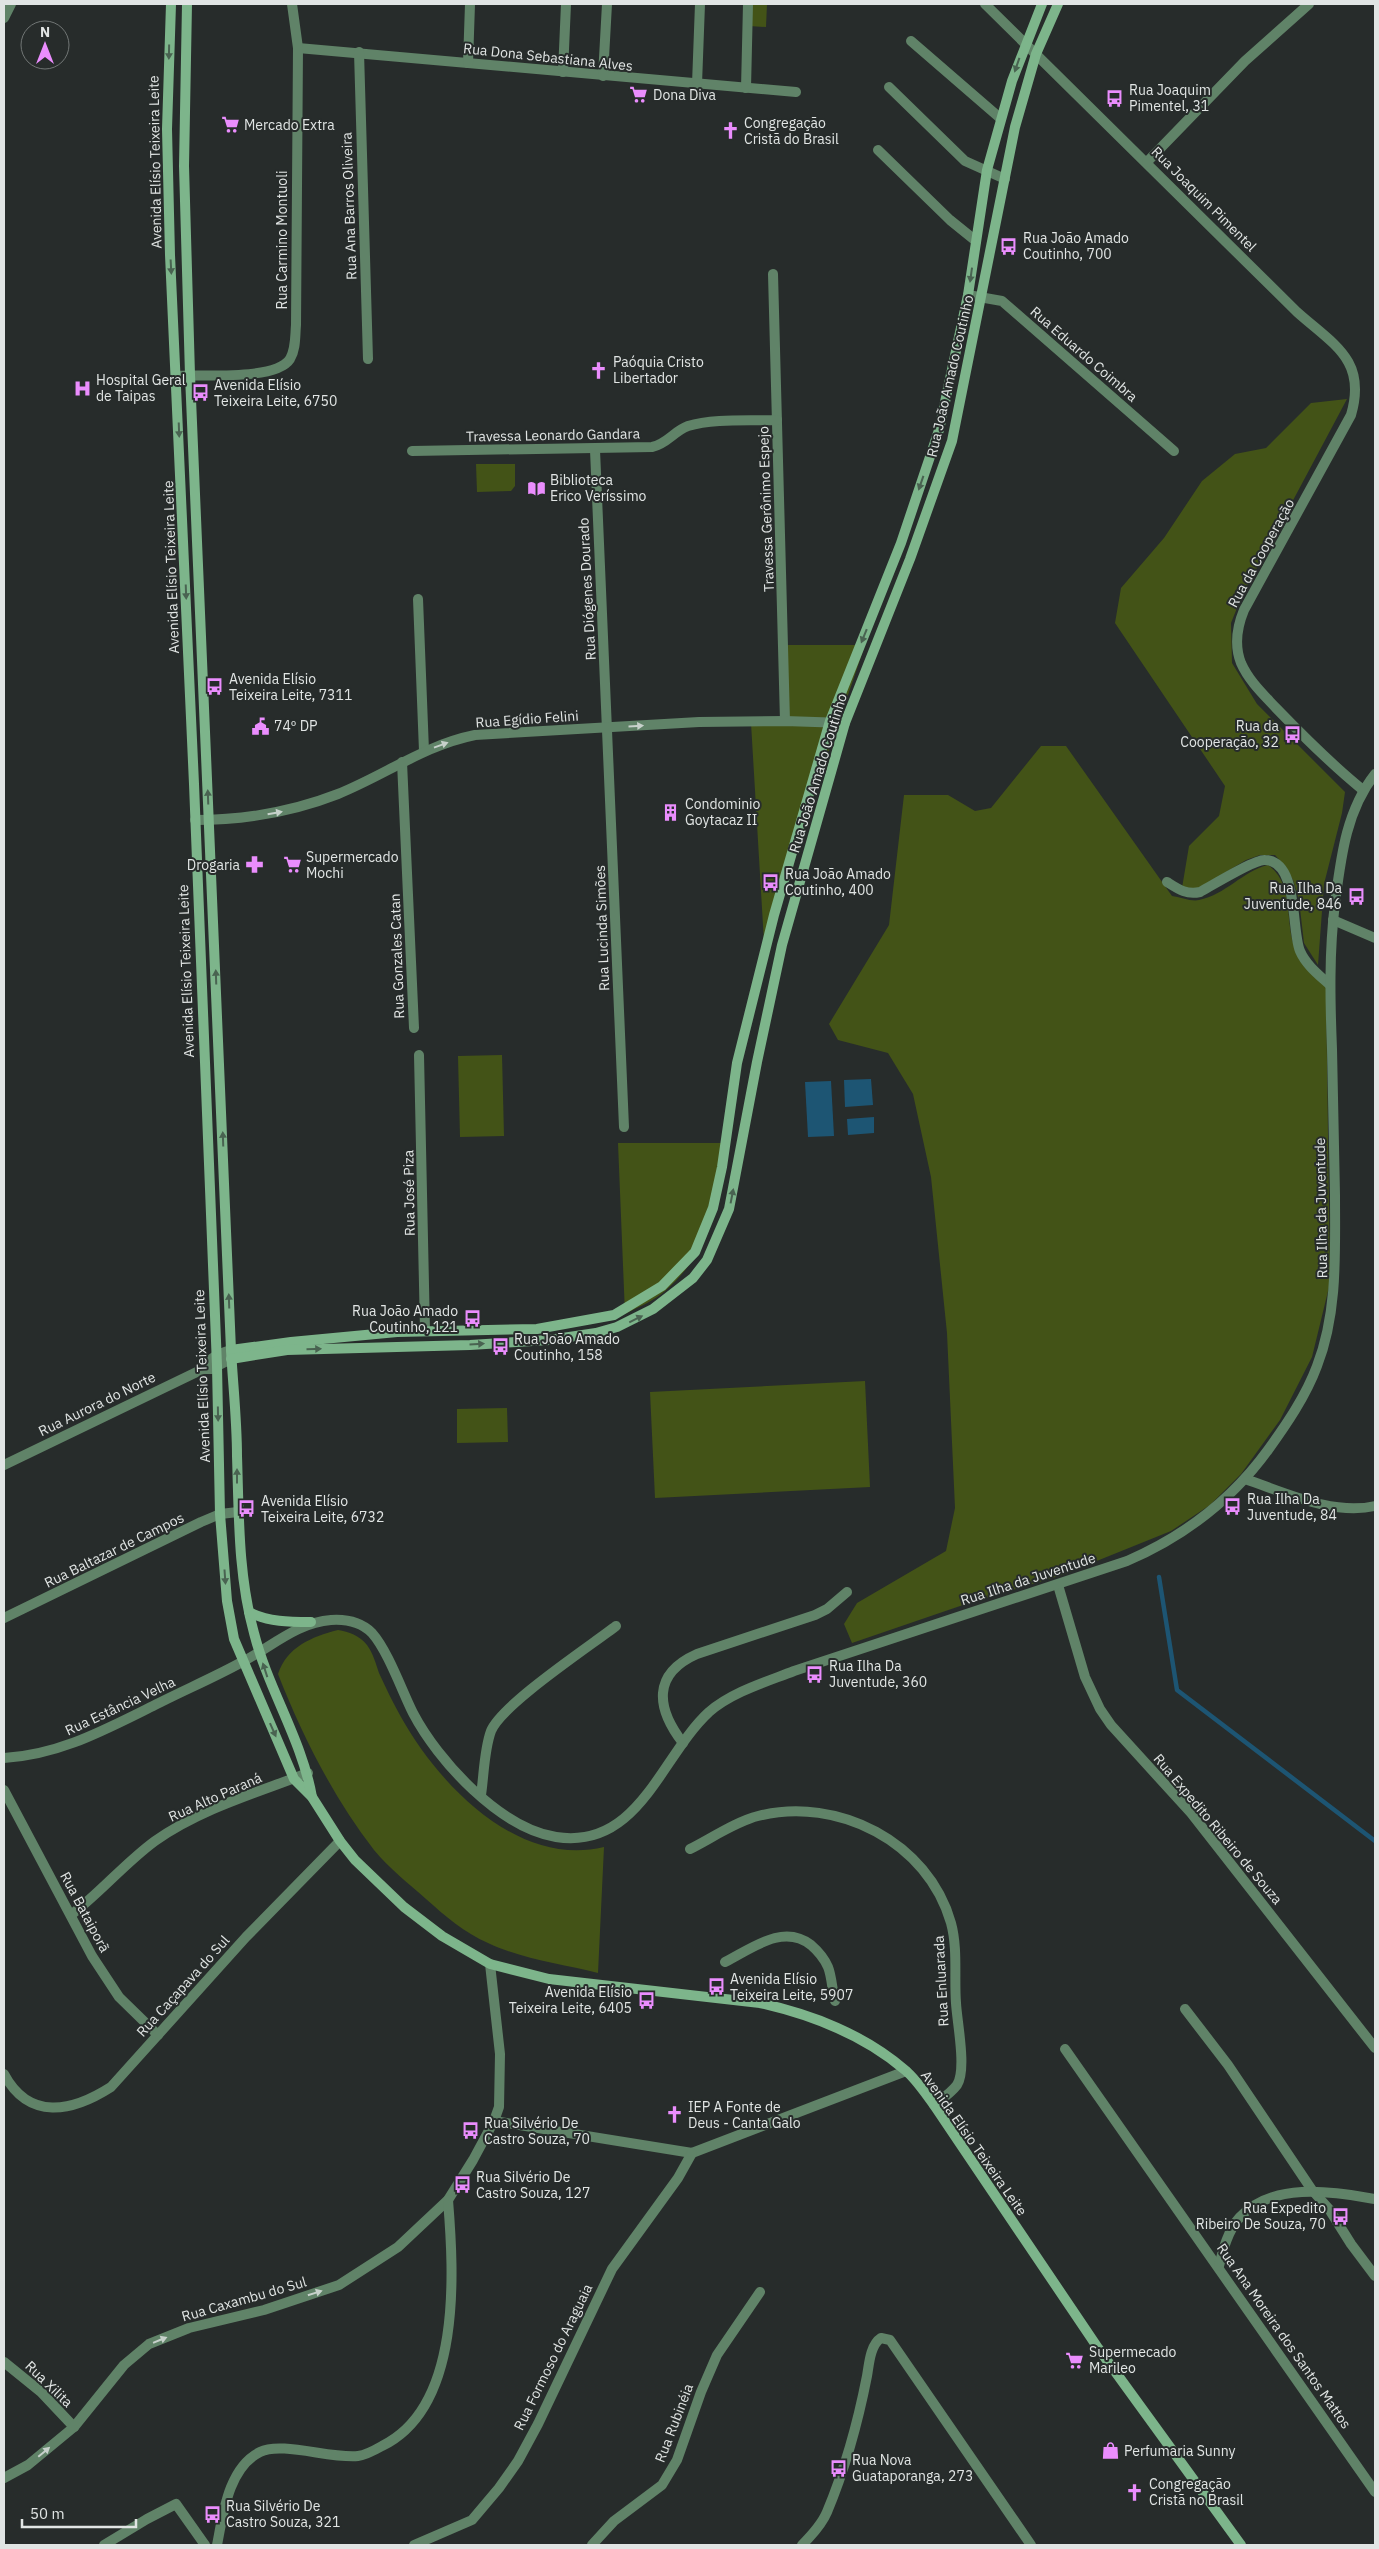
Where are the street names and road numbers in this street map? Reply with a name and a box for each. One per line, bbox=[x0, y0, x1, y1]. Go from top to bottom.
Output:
street label: Rua Dona Sebastiana Alves bbox=[462, 39, 634, 75]
street label: Avenida Elísio Teixeira Leite bbox=[144, 75, 166, 249]
street label: Rua Ana Barros Oliveira bbox=[337, 131, 361, 280]
street label: Rua Joaquim Pimentel bbox=[1148, 143, 1261, 256]
street label: Rua Carmino Montuoli bbox=[273, 171, 291, 310]
street label: Rua João Amado Coutinho bbox=[923, 293, 977, 459]
street label: Rua Eduardo Coimbra bbox=[1027, 302, 1142, 406]
street label: Travessa Leonardo Gandara bbox=[466, 424, 641, 446]
street label: Travessa Gerônimo Espejo bbox=[754, 426, 778, 592]
street label: Avenida Elísio Teixeira Leite bbox=[159, 480, 183, 654]
street label: Rua da Cooperação bbox=[1224, 495, 1298, 611]
street label: Rua Diógenes Dourado bbox=[574, 517, 600, 661]
street label: Rua João Amado Coutinho bbox=[785, 691, 851, 855]
street label: Rua Egídio Felini bbox=[475, 706, 579, 732]
street label: Rua Lucinda Simões bbox=[591, 864, 613, 991]
street label: Avenida Elísio Teixeira Leite bbox=[174, 884, 198, 1058]
street label: Rua Gonzales Catan bbox=[386, 893, 408, 1019]
street label: Rua Ilha da Juventude bbox=[1311, 1137, 1331, 1279]
street label: Rua José Piza bbox=[399, 1149, 419, 1236]
street label: Avenida Elísio Teixeira Leite bbox=[190, 1289, 214, 1463]
street label: Rua Aurora do Norte bbox=[35, 1368, 159, 1440]
street label: Rua Baltazar de Campos bbox=[41, 1508, 187, 1592]
street label: Rua Ilha da Juventude bbox=[958, 1549, 1098, 1609]
street label: Rua Estância Velha bbox=[62, 1672, 178, 1739]
street label: Rua Expedito Ribeiro de Souza bbox=[1150, 1750, 1287, 1908]
street label: Rua Alto Paraná bbox=[166, 1768, 265, 1826]
street label: Rua Bataiporã bbox=[56, 1869, 114, 1956]
street label: Rua Caçapava do Sul bbox=[133, 1931, 233, 2041]
street label: Rua Enluarada bbox=[930, 1934, 952, 2027]
street label: Avenida Elísio Teixeira Leite bbox=[917, 2067, 1031, 2219]
street label: Rua Ana Moreira dos Santos Mattos bbox=[1213, 2240, 1355, 2432]
street label: Rua Caxambu do Sul bbox=[179, 2272, 309, 2325]
street label: Rua Formoso do Araguaia bbox=[510, 2280, 597, 2433]
street label: Rua Xilita bbox=[21, 2357, 77, 2411]
street label: Rua Rubinéia bbox=[651, 2381, 697, 2465]

